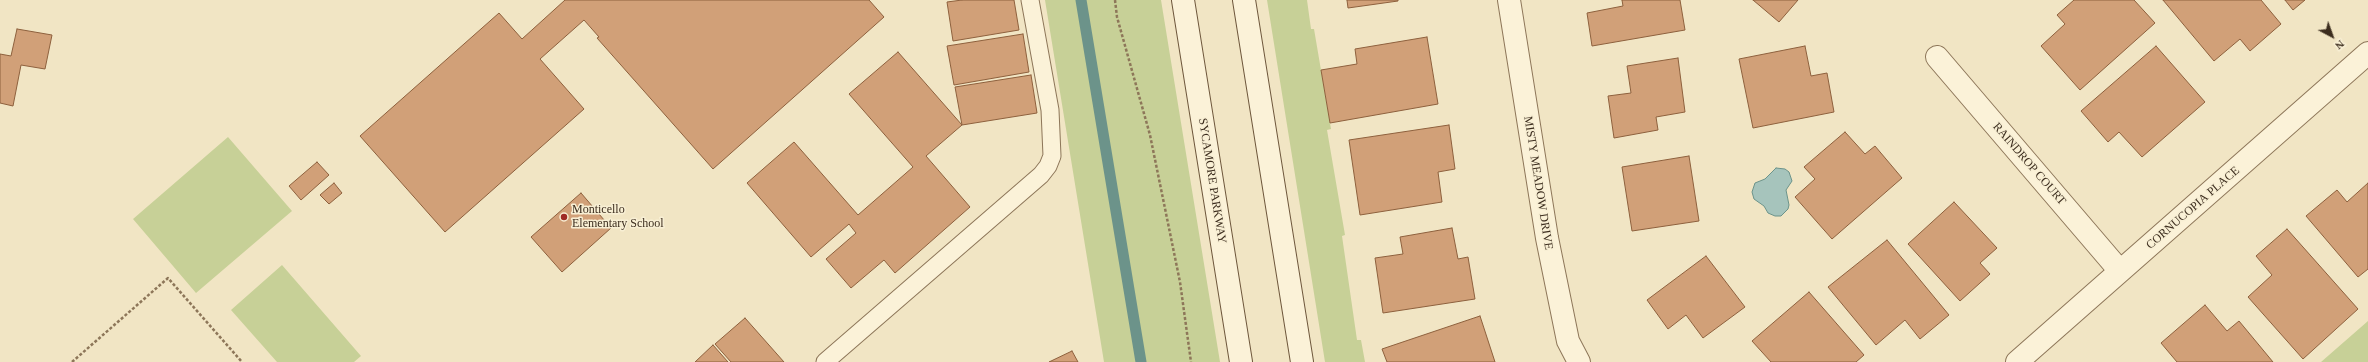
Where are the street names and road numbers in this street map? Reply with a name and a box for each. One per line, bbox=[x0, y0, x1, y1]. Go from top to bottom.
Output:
street label: MISTY MEADOW DRIVE bbox=[1520, 115, 1556, 251]
street label: SYCAMORE PARKWAY bbox=[1195, 117, 1229, 245]
street label: RAINDROP COURT bbox=[1989, 120, 2069, 208]
street label: CORNUCOPIA PLACE bbox=[2143, 164, 2243, 252]

